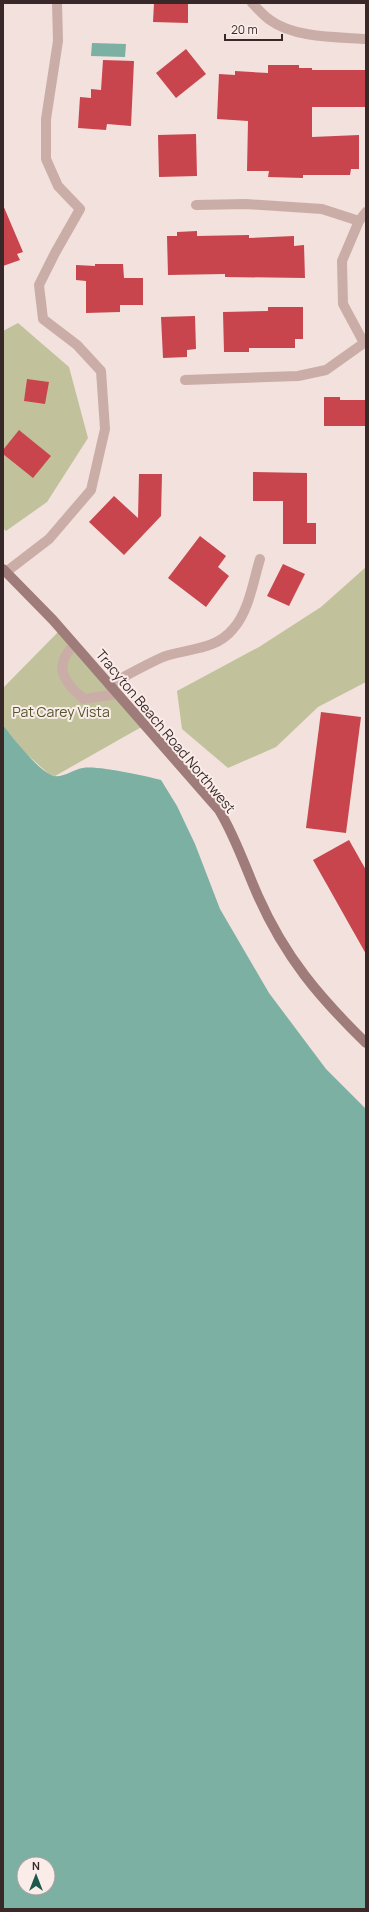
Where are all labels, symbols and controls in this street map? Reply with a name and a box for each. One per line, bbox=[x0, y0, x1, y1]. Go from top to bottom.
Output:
scale bar bbox=[225, 16, 282, 42]
text: 20 m bbox=[231, 21, 258, 38]
street label: Tracyton Beach Road Northwest bbox=[92, 645, 240, 817]
park label: Pat Carey Vista bbox=[12, 702, 110, 721]
north arrow bbox=[16, 1856, 56, 1896]
text: N bbox=[32, 1858, 40, 1873]

